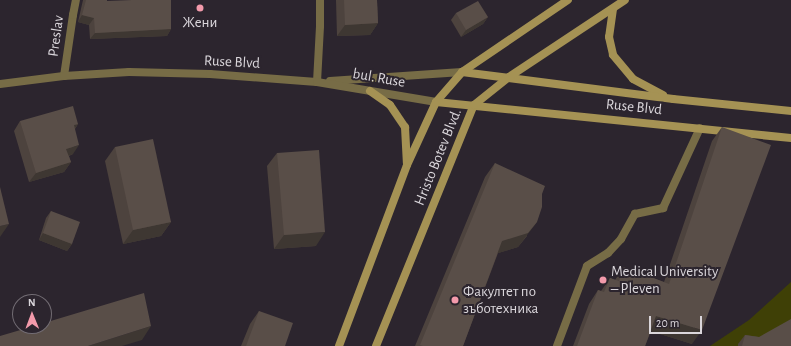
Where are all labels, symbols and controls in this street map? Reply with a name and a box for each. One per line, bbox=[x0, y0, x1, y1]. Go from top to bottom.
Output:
marker: Жени bbox=[195, 3, 205, 13]
street label: Preslav bbox=[44, 14, 68, 58]
place label: Жени bbox=[183, 14, 217, 32]
street label: Ruse Blvd bbox=[203, 52, 261, 72]
street label: bul. Ruse bbox=[351, 65, 407, 91]
street label: Ruse Blvd bbox=[605, 95, 663, 119]
street label: Hristo Botev Blvd. bbox=[410, 106, 466, 208]
place label: Medical University – Pleven bbox=[611, 262, 718, 297]
marker: Medical University – Pleven bbox=[598, 275, 608, 285]
place label: Факултет по зъботехника bbox=[463, 282, 538, 317]
north arrow bbox=[12, 294, 52, 334]
marker: Факултет по зъботехника bbox=[450, 295, 460, 305]
text: N bbox=[28, 297, 36, 308]
scale bar bbox=[651, 308, 704, 334]
text: 20 m bbox=[656, 317, 679, 329]

